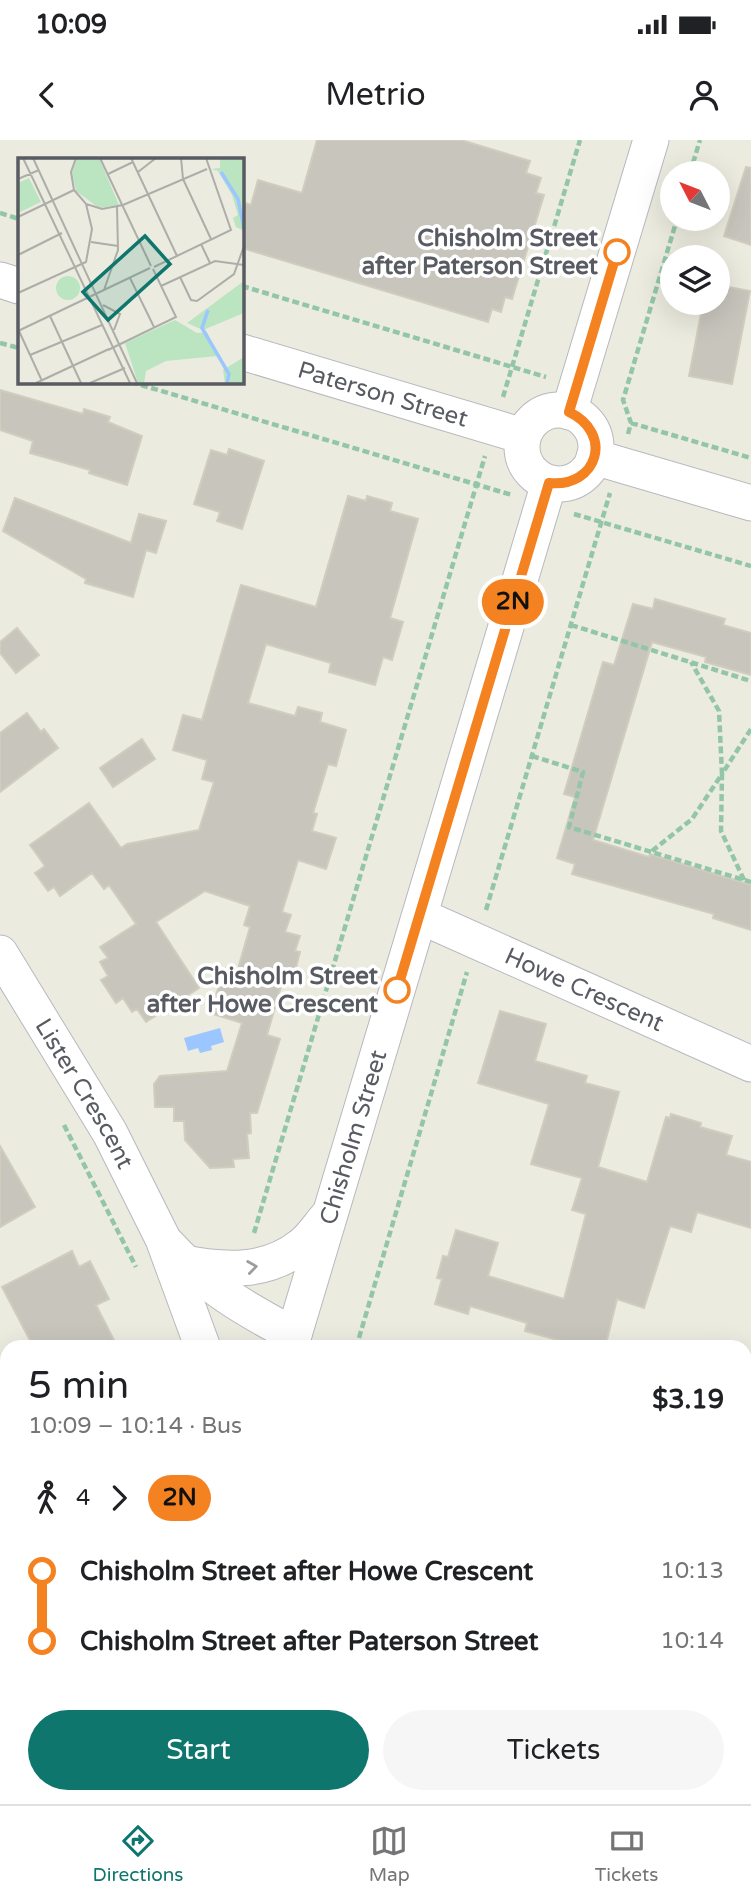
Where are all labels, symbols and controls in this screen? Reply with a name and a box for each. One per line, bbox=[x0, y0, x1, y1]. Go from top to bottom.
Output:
text: 10:09 bbox=[35, 9, 107, 40]
icon: back bbox=[28, 76, 66, 114]
text: Metrio bbox=[325, 76, 426, 114]
icon: person bbox=[685, 76, 723, 114]
inset map bbox=[18, 158, 243, 383]
north arrow bbox=[660, 161, 730, 231]
map controls bbox=[660, 161, 730, 315]
place label: Chisholm Street after Paterson Street bbox=[362, 224, 599, 281]
marker: Chisholm Street after Paterson Street bbox=[604, 239, 630, 265]
button: layers bbox=[660, 245, 730, 315]
street label: Paterson Street bbox=[294, 355, 471, 434]
line badge: 2N bbox=[482, 579, 544, 625]
text: 2N bbox=[496, 587, 530, 616]
street label: Howe Crescent bbox=[500, 942, 668, 1038]
place label: Chisholm Street after Howe Crescent bbox=[147, 962, 379, 1019]
marker: Chisholm Street after Howe Crescent bbox=[384, 977, 410, 1003]
street label: Lister Crescent bbox=[29, 1013, 139, 1174]
street label: Chisholm Street bbox=[314, 1047, 393, 1228]
one-way arrow bbox=[246, 1259, 258, 1274]
text: 5 min bbox=[28, 1363, 129, 1409]
text: $3.19 bbox=[652, 1384, 724, 1415]
text: 10:09 – 10:14 · Bus bbox=[28, 1412, 242, 1440]
icon: walk bbox=[28, 1479, 66, 1517]
icon: forward bbox=[100, 1479, 138, 1517]
text: 2N bbox=[162, 1483, 197, 1512]
text: 4 bbox=[76, 1484, 90, 1512]
text: Chisholm Street after Howe Crescent bbox=[80, 1556, 533, 1587]
text: 10:13 bbox=[660, 1557, 724, 1585]
text: Chisholm Street after Paterson Street bbox=[80, 1626, 539, 1657]
text: 10:14 bbox=[660, 1627, 724, 1655]
button: Start bbox=[28, 1710, 369, 1790]
button: Tickets bbox=[383, 1710, 724, 1790]
tab: Directions bbox=[93, 1822, 184, 1886]
tab: Map bbox=[369, 1822, 410, 1886]
tab: Tickets bbox=[595, 1822, 658, 1886]

